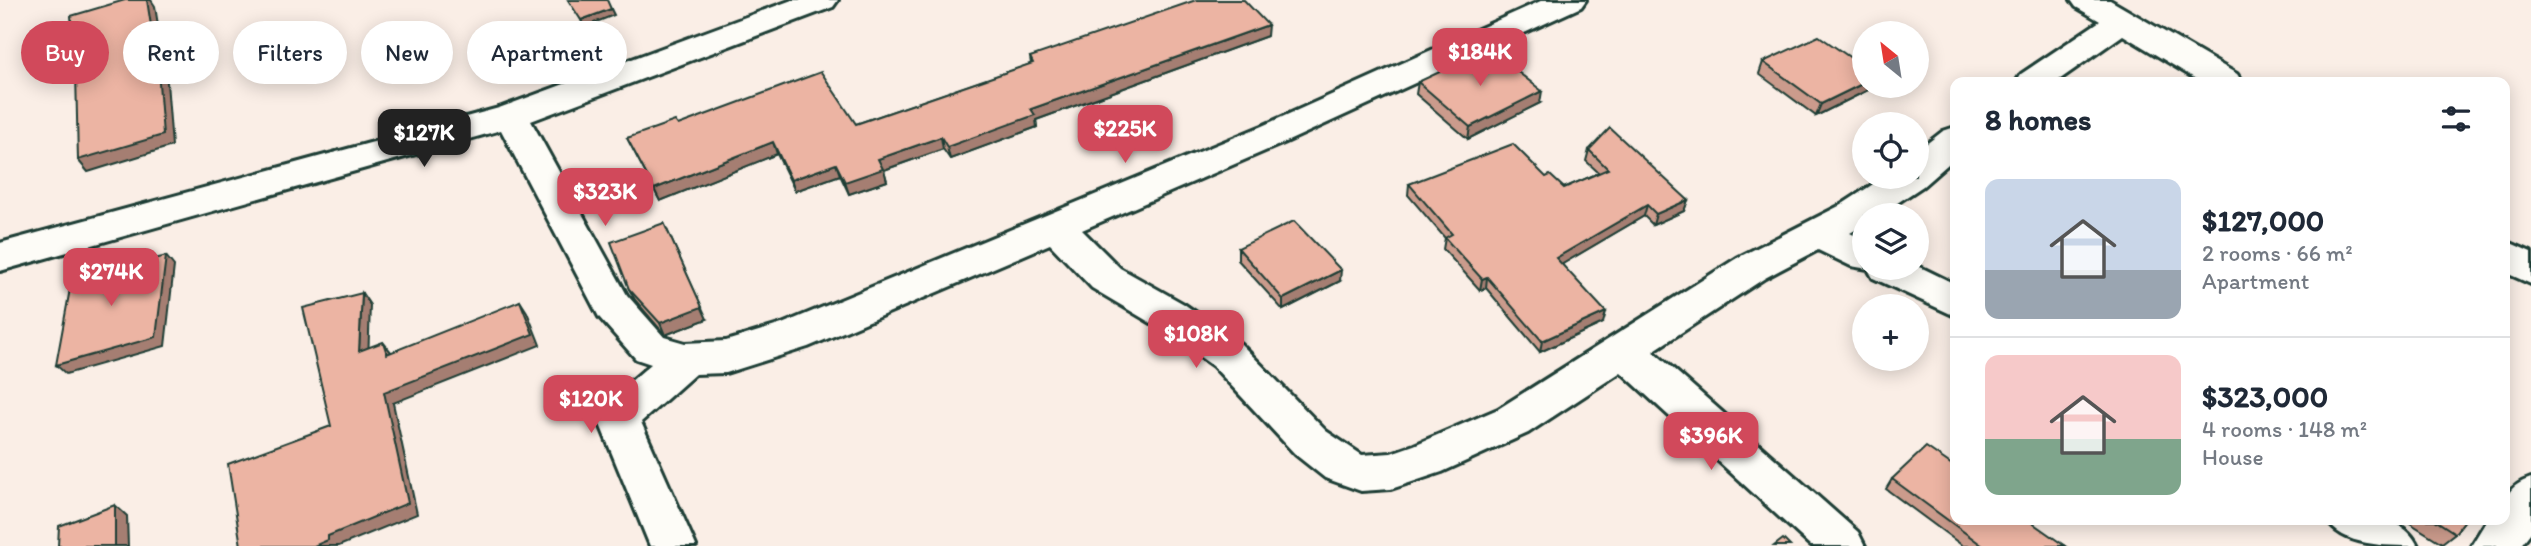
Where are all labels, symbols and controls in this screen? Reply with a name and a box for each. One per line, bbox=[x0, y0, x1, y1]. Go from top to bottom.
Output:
chip: Buy bbox=[21, 21, 109, 84]
chip: Rent bbox=[123, 21, 219, 84]
chip: Filters bbox=[233, 21, 347, 84]
chip: New bbox=[361, 21, 453, 84]
chip: Apartment bbox=[467, 21, 627, 84]
north arrow bbox=[1852, 21, 1928, 98]
map controls bbox=[1852, 21, 1929, 371]
pin: $184K bbox=[1431, 28, 1529, 88]
text: $184K bbox=[1448, 37, 1512, 65]
icon: filters bbox=[2437, 100, 2475, 138]
text: 8 homes bbox=[1985, 101, 2092, 138]
pin: $225K bbox=[1076, 106, 1174, 165]
pin: $127K bbox=[375, 110, 473, 169]
button: locate bbox=[1852, 112, 1929, 189]
text: $225K bbox=[1094, 114, 1156, 142]
text: $127K bbox=[394, 118, 454, 146]
pin: $323K bbox=[556, 168, 654, 228]
text: $323K bbox=[573, 177, 637, 205]
text: $127,000 bbox=[2202, 202, 2324, 239]
button: layers bbox=[1852, 203, 1929, 280]
icon: home bbox=[2041, 207, 2125, 291]
text: 2 rooms · 66 m² bbox=[2202, 239, 2353, 267]
pin: $274K bbox=[62, 248, 160, 308]
text: $274K bbox=[79, 257, 143, 285]
text: Apartment bbox=[2202, 267, 2309, 295]
button: + bbox=[1852, 294, 1929, 371]
pin: $108K bbox=[1147, 310, 1245, 370]
text: $108K bbox=[1164, 319, 1228, 347]
pin: $120K bbox=[542, 376, 640, 435]
text: $323,000 bbox=[2202, 378, 2328, 415]
icon: home bbox=[2041, 383, 2125, 467]
text: $120K bbox=[559, 384, 623, 412]
pin: $396K bbox=[1662, 412, 1760, 472]
text: 4 rooms · 148 m² bbox=[2202, 415, 2367, 443]
text: $396K bbox=[1679, 421, 1743, 449]
text: House bbox=[2202, 443, 2264, 471]

